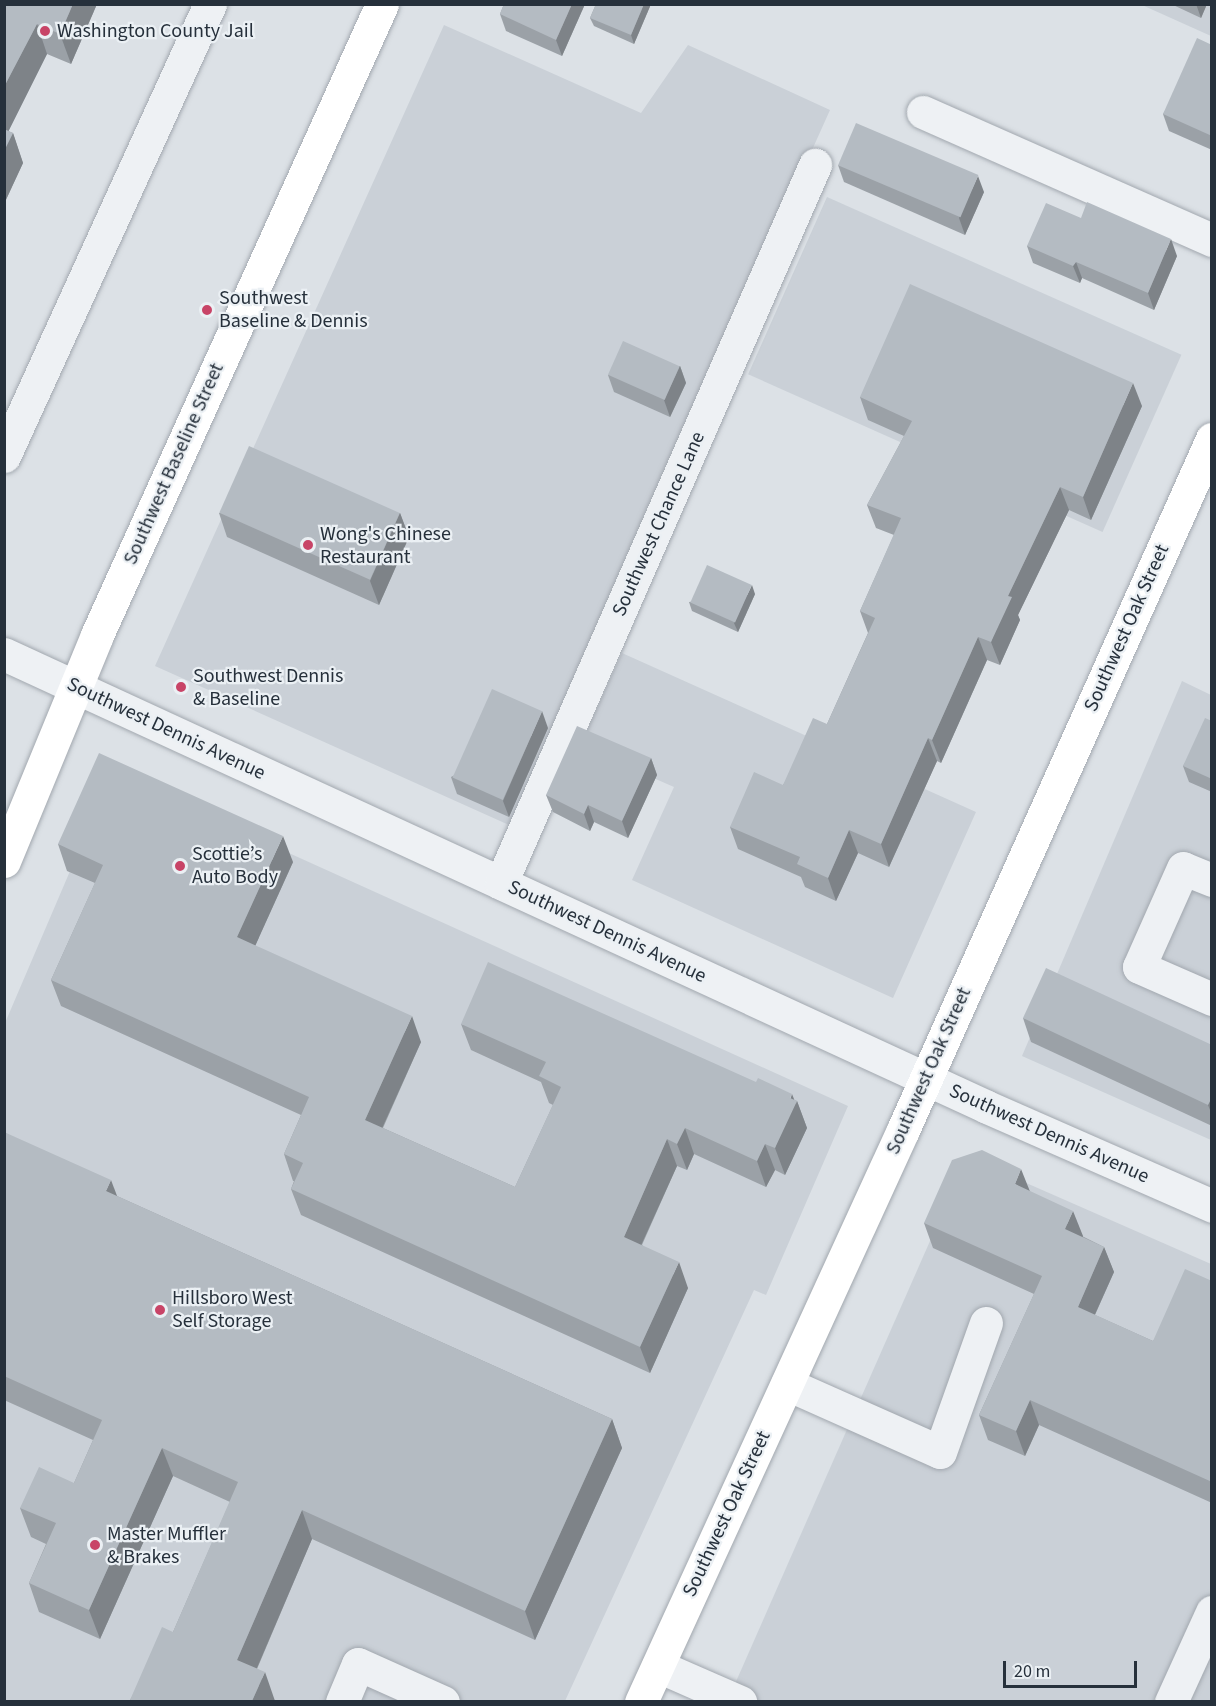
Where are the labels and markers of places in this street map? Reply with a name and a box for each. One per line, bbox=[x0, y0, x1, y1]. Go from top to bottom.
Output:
place label: Washington County Jail bbox=[57, 19, 254, 43]
marker: Washington County Jail bbox=[38, 24, 52, 38]
place label: Southwest Baseline & Dennis bbox=[219, 286, 368, 333]
marker: Southwest Baseline & Dennis bbox=[200, 303, 214, 317]
place label: Wong's Chinese Restaurant bbox=[320, 522, 451, 569]
marker: Wong's Chinese Restaurant bbox=[301, 538, 315, 552]
place label: Southwest Dennis & Baseline bbox=[193, 664, 343, 711]
marker: Southwest Dennis & Baseline bbox=[174, 680, 188, 694]
place label: Scottie’s Auto Body bbox=[192, 843, 278, 890]
marker: Scottie’s Auto Body bbox=[173, 859, 187, 873]
place label: Hillsboro West Self Storage bbox=[172, 1286, 292, 1333]
marker: Hillsboro West Self Storage bbox=[153, 1303, 167, 1317]
place label: Master Muffler & Brakes bbox=[107, 1522, 226, 1569]
marker: Master Muffler & Brakes bbox=[88, 1538, 102, 1552]

